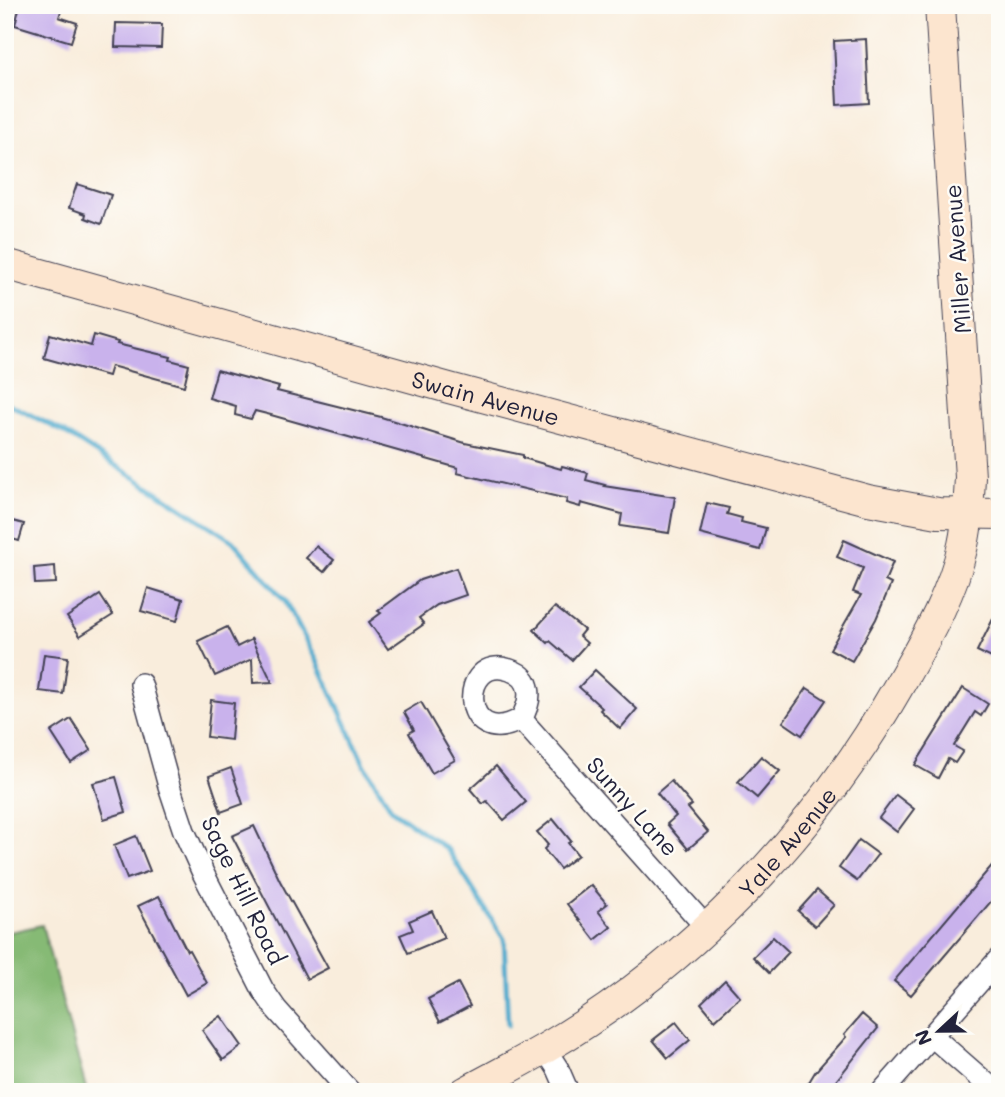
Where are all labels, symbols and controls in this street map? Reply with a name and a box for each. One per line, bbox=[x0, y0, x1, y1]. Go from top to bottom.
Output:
street label: Miller Avenue bbox=[937, 183, 977, 335]
street label: Swain Avenue bbox=[408, 363, 563, 432]
street label: Sunny Lane bbox=[580, 750, 686, 862]
street label: Yale Avenue bbox=[731, 781, 843, 904]
street label: Sage Hill Road bbox=[195, 811, 293, 969]
north arrow bbox=[904, 996, 974, 1066]
text: N bbox=[908, 1026, 937, 1049]

